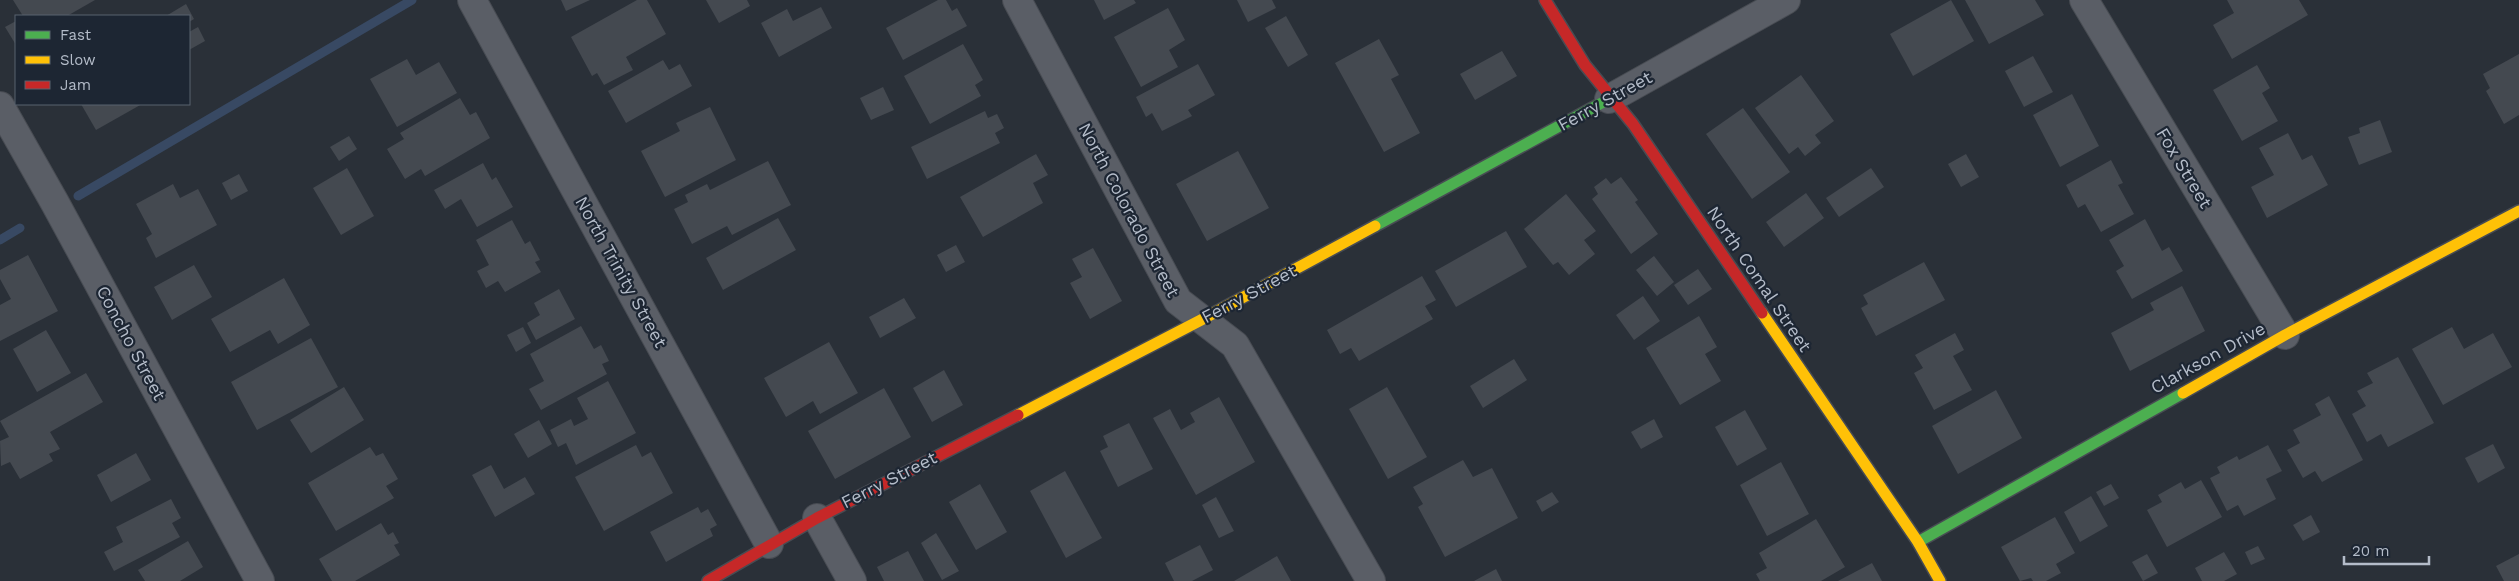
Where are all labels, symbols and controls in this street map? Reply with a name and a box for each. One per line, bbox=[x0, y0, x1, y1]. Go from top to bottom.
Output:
legend bbox=[15, 15, 190, 105]
text: Fast bbox=[60, 26, 92, 44]
text: Slow bbox=[60, 51, 96, 69]
street label: Ferry Street bbox=[1554, 66, 1656, 135]
text: Jam bbox=[60, 76, 91, 94]
street label: North Colorado Street bbox=[1074, 119, 1185, 301]
street label: Fox Street bbox=[2152, 124, 2217, 212]
street label: North Trinity Street bbox=[571, 193, 672, 351]
street label: North Comal Street bbox=[1703, 202, 1816, 356]
street label: Ferry Street bbox=[1198, 260, 1300, 327]
street label: Concho Street bbox=[92, 282, 171, 404]
street label: Clarkson Drive bbox=[2147, 317, 2269, 398]
street label: Ferry Street bbox=[838, 446, 940, 513]
scale bar bbox=[2344, 534, 2429, 566]
text: 20 m bbox=[2352, 542, 2390, 560]

